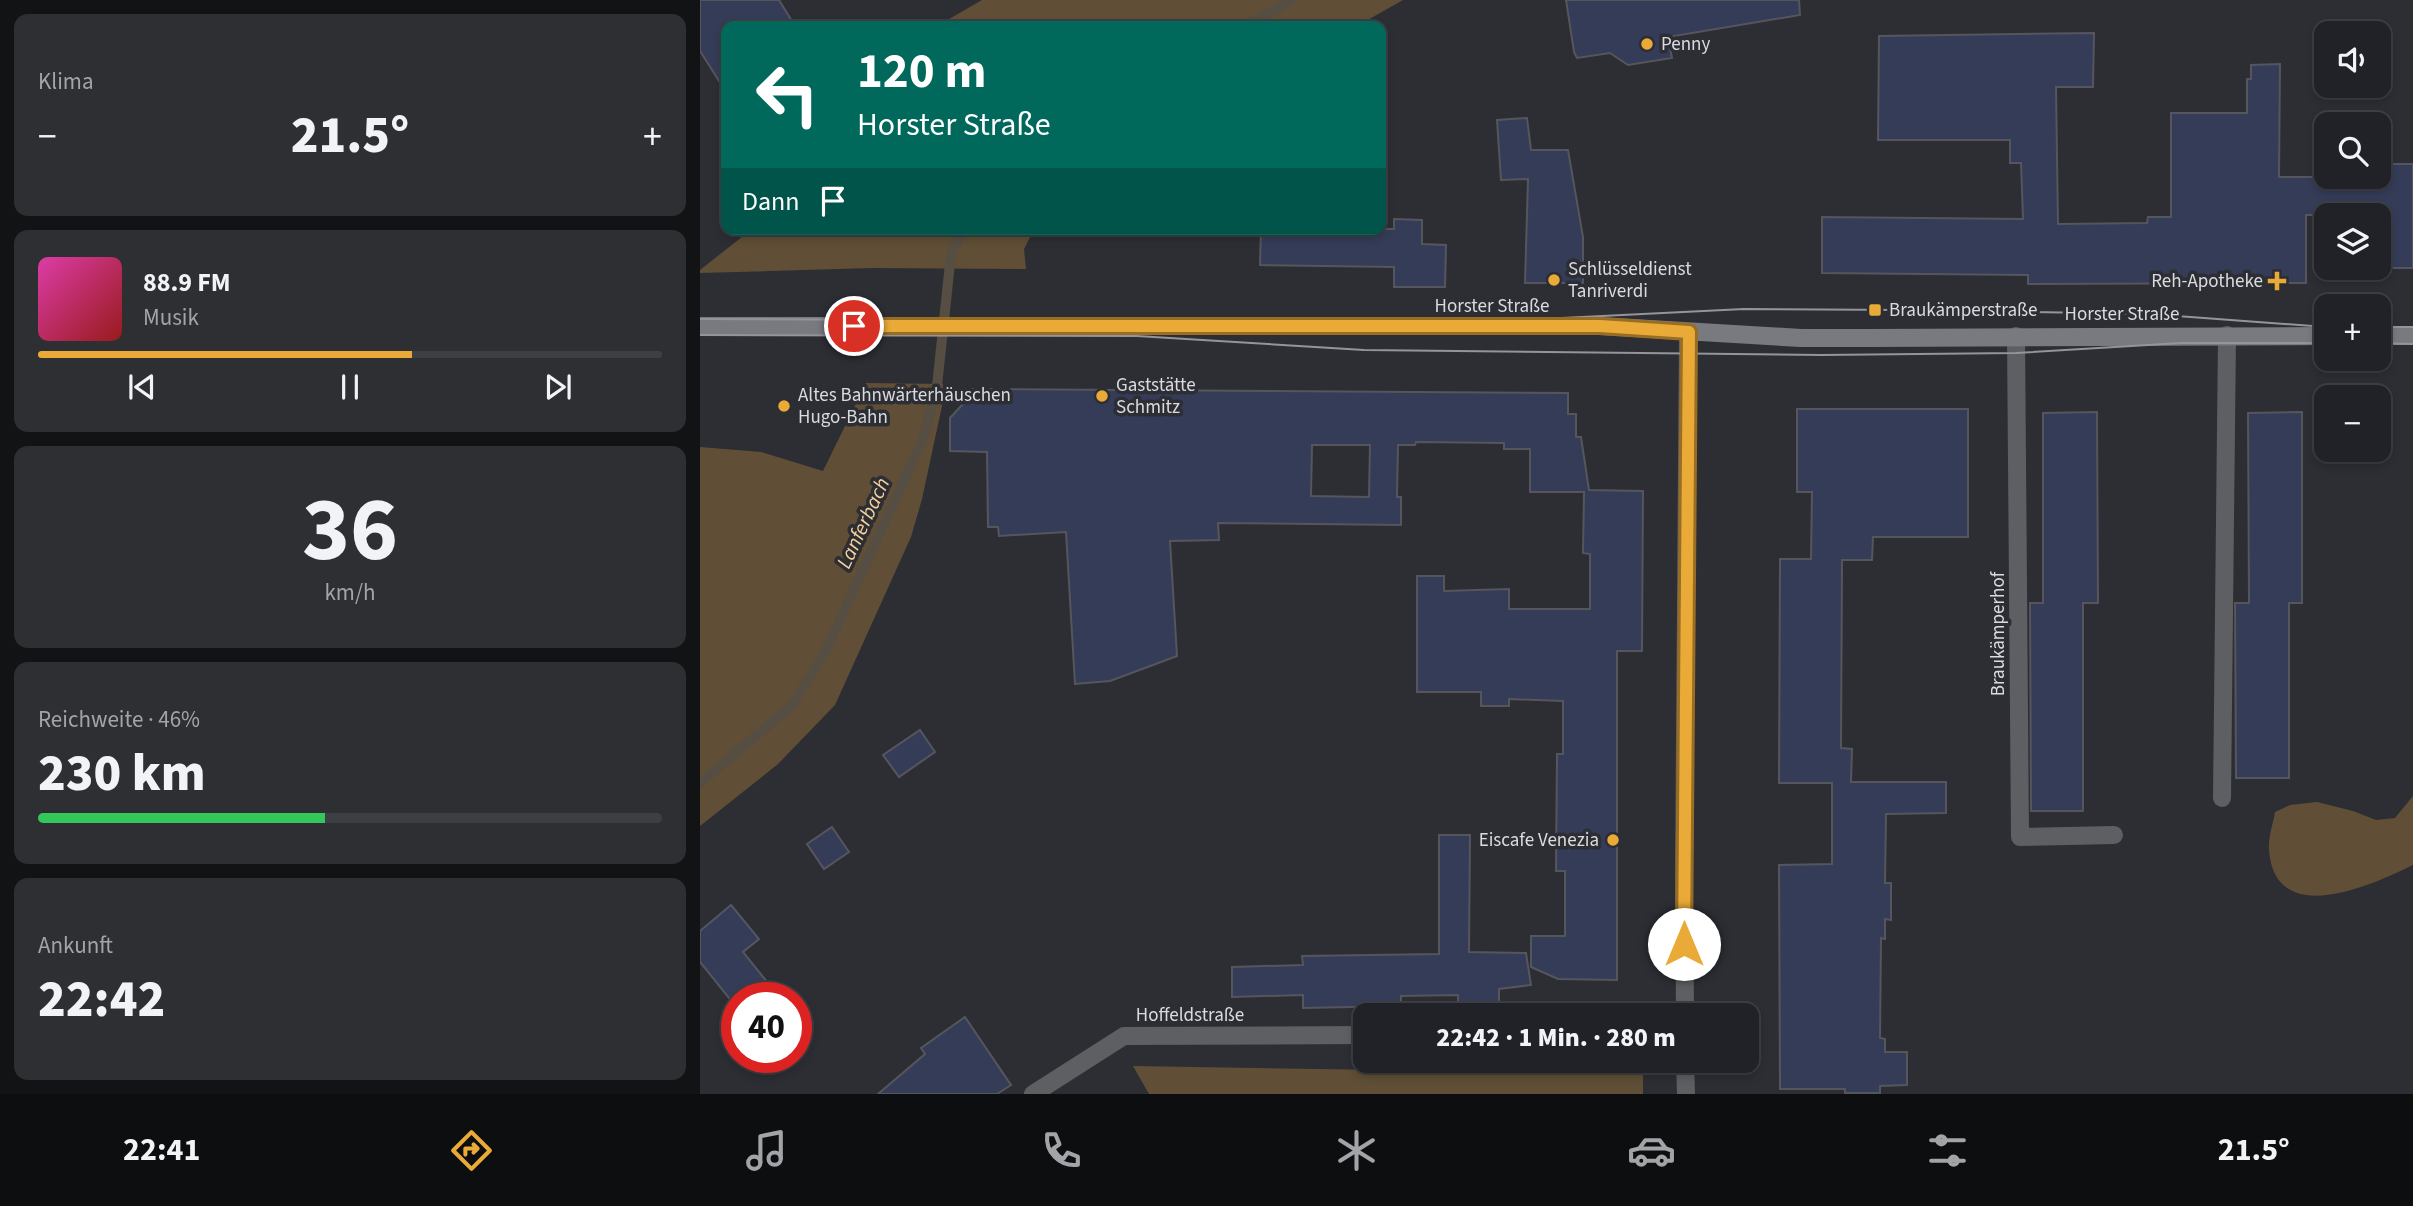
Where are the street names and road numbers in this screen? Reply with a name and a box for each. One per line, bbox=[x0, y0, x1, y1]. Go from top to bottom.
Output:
street label: Horster Straße bbox=[1435, 293, 1549, 320]
street label: Horster Straße bbox=[2065, 301, 2179, 328]
street label: Braukämperhof bbox=[1985, 570, 2012, 696]
street label: Hoffeldstraße bbox=[1136, 1002, 1244, 1029]

